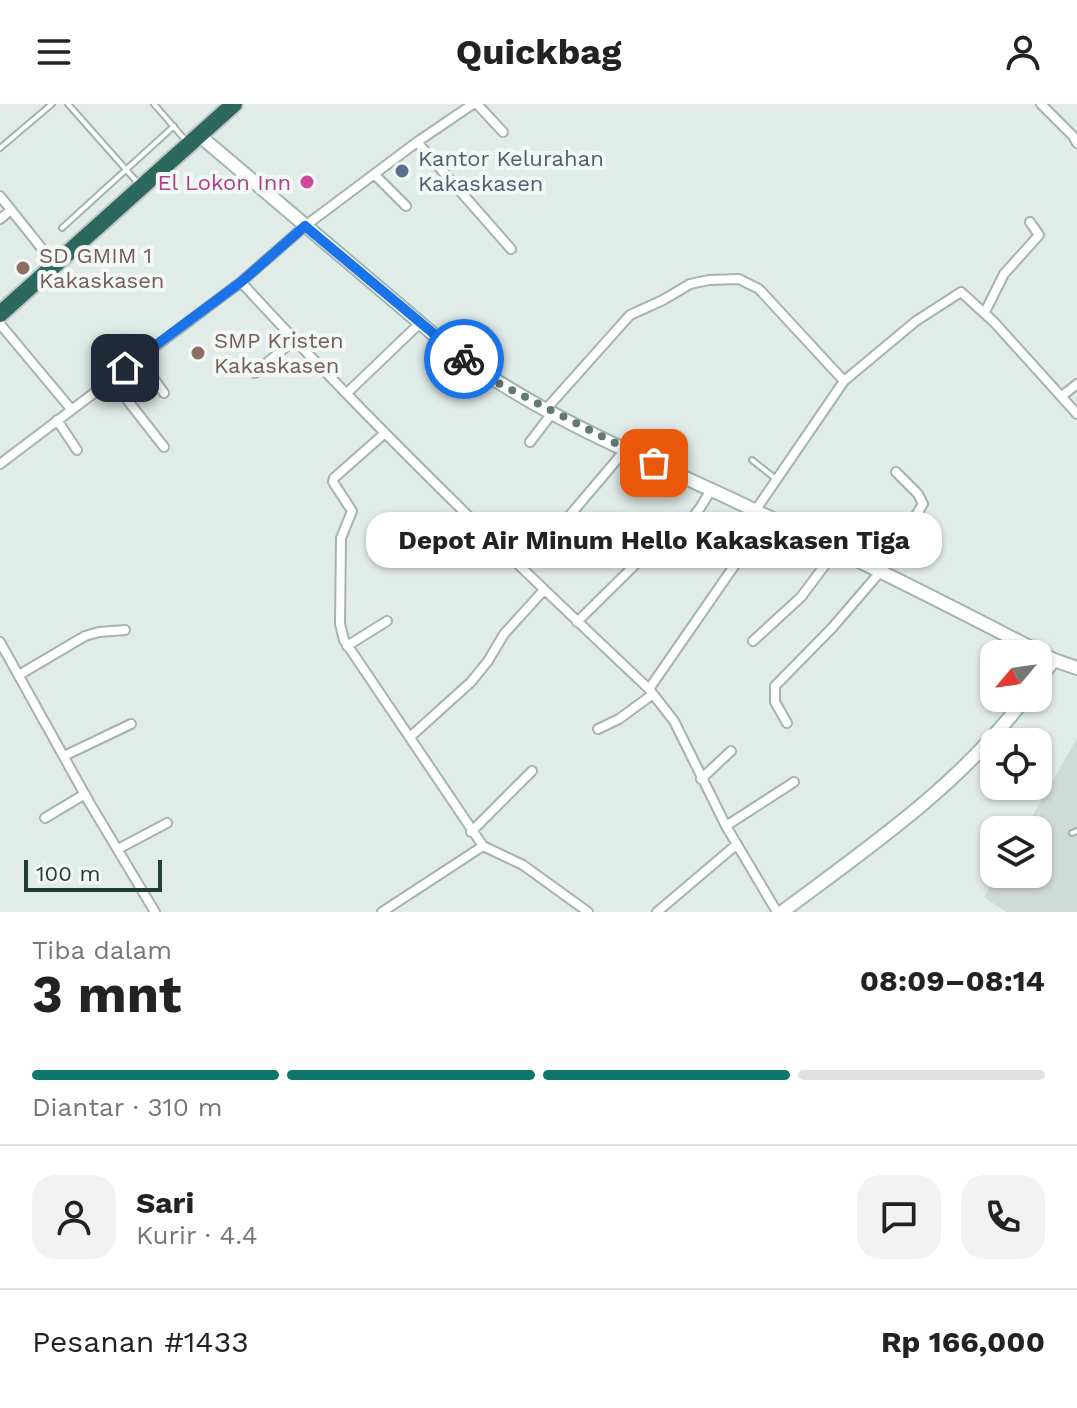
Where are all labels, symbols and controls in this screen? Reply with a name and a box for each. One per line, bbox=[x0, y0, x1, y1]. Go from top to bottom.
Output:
icon: menu bbox=[32, 30, 76, 74]
icon: person bbox=[1001, 30, 1045, 74]
text: Quickbag bbox=[456, 31, 621, 73]
place label: Kantor Kelurahan Kakaskasen bbox=[418, 146, 604, 196]
marker: Kantor Kelurahan Kakaskasen bbox=[393, 162, 411, 180]
place label: El Lokon Inn bbox=[157, 170, 291, 195]
marker: El Lokon Inn bbox=[298, 173, 316, 191]
place label: SD GMIM 1 Kakaskasen bbox=[39, 243, 165, 293]
marker: SD GMIM 1 Kakaskasen bbox=[14, 259, 32, 277]
courier bbox=[424, 319, 504, 399]
place label: SMP Kristen Kakaskasen bbox=[214, 328, 344, 378]
pin bbox=[91, 334, 159, 402]
icon: bike bbox=[442, 337, 486, 381]
marker: SMP Kristen Kakaskasen bbox=[189, 344, 207, 362]
icon: home bbox=[103, 346, 147, 390]
pin bbox=[620, 429, 688, 497]
icon: bag bbox=[632, 441, 676, 485]
callout: Depot Air Minum Hello Kakaskasen Tiga bbox=[366, 511, 942, 567]
text: Depot Air Minum Hello Kakaskasen Tiga bbox=[398, 525, 910, 555]
north arrow bbox=[980, 640, 1052, 712]
map controls bbox=[980, 640, 1052, 888]
button: locate bbox=[980, 728, 1052, 800]
button: layers bbox=[980, 816, 1052, 888]
scale bar bbox=[24, 856, 162, 892]
text: 100 m bbox=[36, 861, 100, 886]
text: Tiba dalam bbox=[32, 935, 172, 965]
text: 08:09–08:14 bbox=[860, 963, 1045, 998]
text: 3 mnt bbox=[32, 964, 181, 1025]
text: Diantar · 310 m bbox=[32, 1092, 223, 1122]
button: person bbox=[32, 1175, 116, 1259]
button: chat bbox=[857, 1175, 941, 1259]
button: phone bbox=[961, 1175, 1045, 1259]
text: Sari bbox=[136, 1185, 194, 1220]
text: Kurir · 4.4 bbox=[136, 1220, 258, 1250]
text: Pesanan #1433 bbox=[32, 1324, 249, 1359]
text: Rp 166,000 bbox=[881, 1324, 1045, 1359]

